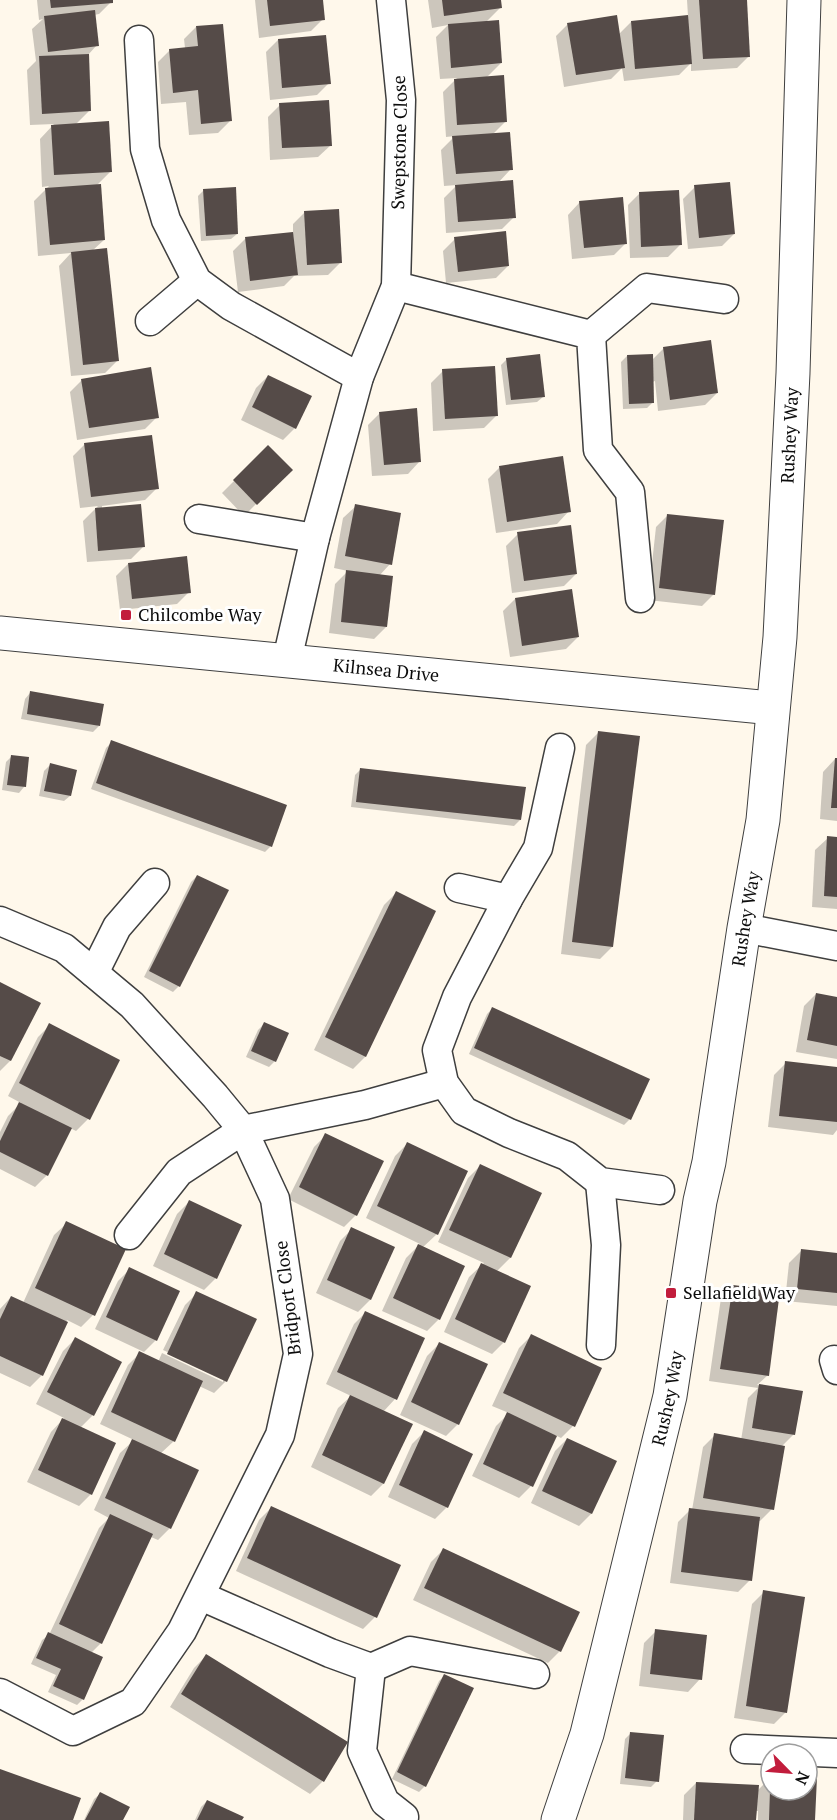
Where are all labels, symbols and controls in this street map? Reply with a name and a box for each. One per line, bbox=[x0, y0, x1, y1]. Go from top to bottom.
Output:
street label: Swepstone Close bbox=[385, 74, 412, 210]
street label: Rushey Way bbox=[775, 386, 803, 484]
place label: Chilcombe Way bbox=[138, 602, 263, 626]
marker: Chilcombe Way bbox=[119, 608, 133, 622]
street label: Kilnsea Drive bbox=[332, 652, 440, 687]
street label: Rushey Way bbox=[725, 868, 765, 968]
street label: Bridport Close bbox=[268, 1239, 306, 1357]
place label: Sellafield Way bbox=[683, 1280, 796, 1304]
marker: Sellafield Way bbox=[664, 1286, 678, 1300]
street label: Rushey Way bbox=[645, 1348, 688, 1448]
north arrow bbox=[759, 1742, 819, 1802]
text: N bbox=[790, 1768, 815, 1788]

